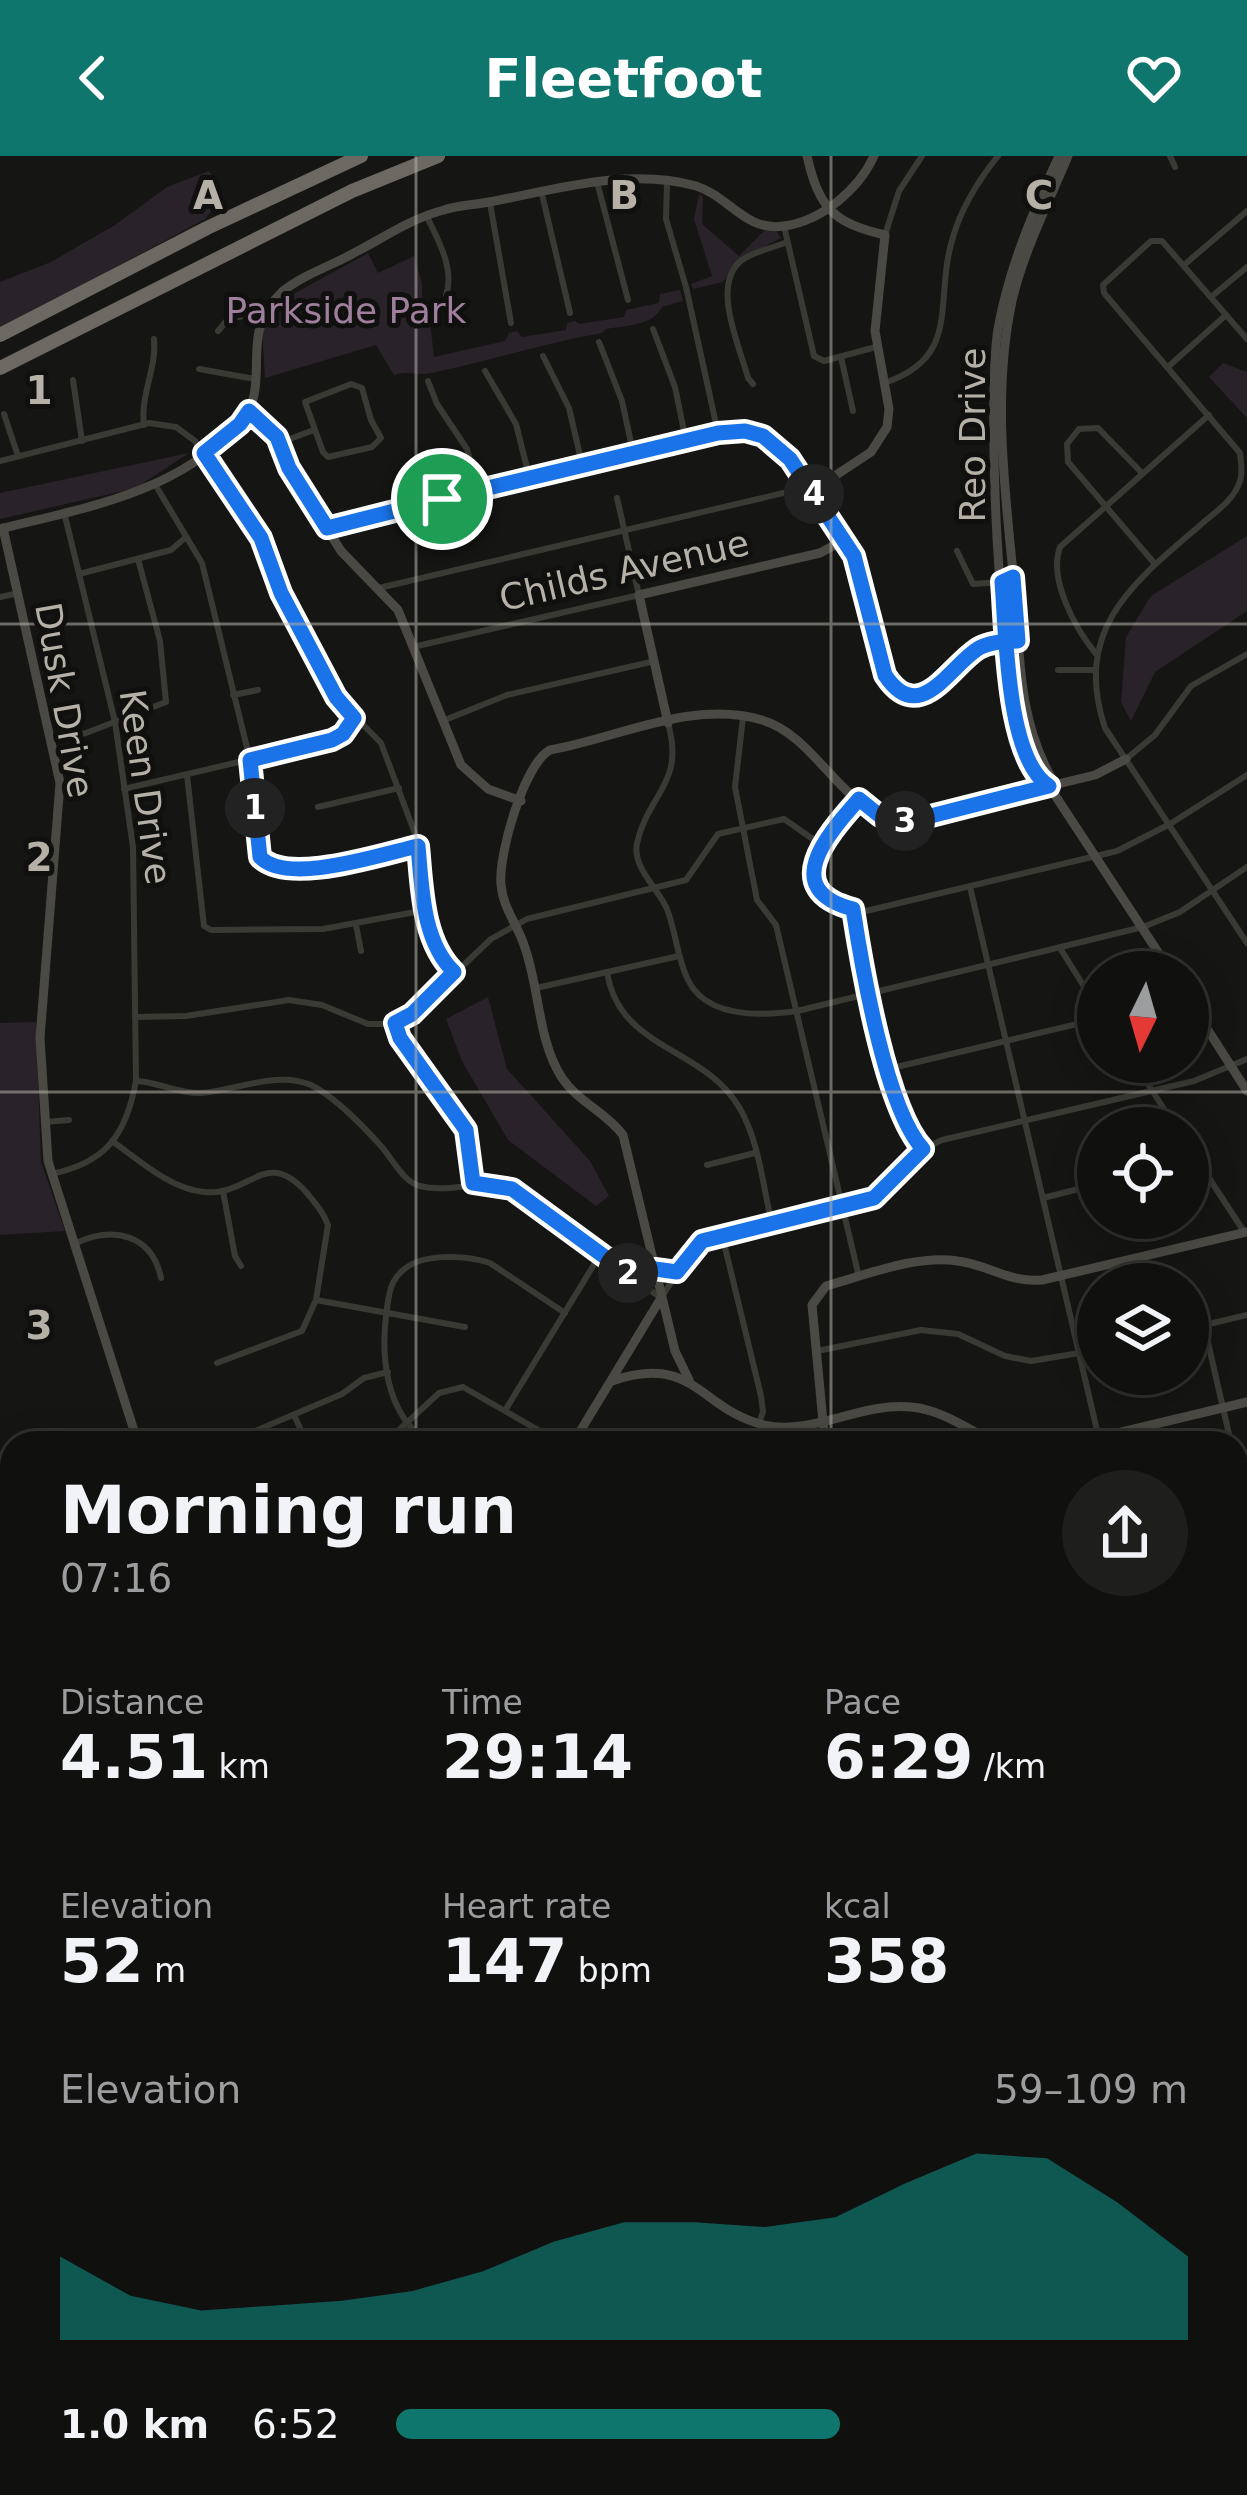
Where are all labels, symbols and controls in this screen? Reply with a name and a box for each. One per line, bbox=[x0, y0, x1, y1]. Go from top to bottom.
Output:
icon: back bbox=[60, 45, 126, 111]
icon: heart bbox=[1121, 45, 1187, 111]
text: Fleetfoot bbox=[485, 47, 762, 110]
text: A bbox=[193, 173, 223, 218]
text: B bbox=[609, 173, 639, 218]
text: C bbox=[1025, 173, 1053, 218]
park label: Parkside Park bbox=[226, 290, 467, 331]
street label: Reo Drive bbox=[952, 348, 993, 523]
text: 1 bbox=[25, 368, 53, 413]
pin bbox=[391, 448, 493, 550]
pin: 4 bbox=[784, 464, 844, 524]
icon: arrive bbox=[409, 466, 475, 532]
text: 4 bbox=[803, 474, 825, 513]
street label: Childs Avenue bbox=[495, 522, 753, 619]
street label: Dusk Drive bbox=[27, 599, 102, 801]
street label: Keen Drive bbox=[112, 687, 179, 887]
pin: 1 bbox=[225, 778, 285, 838]
text: 1 bbox=[244, 788, 266, 827]
pin: 3 bbox=[875, 791, 935, 851]
text: 3 bbox=[894, 801, 916, 840]
text: 2 bbox=[25, 835, 53, 880]
north arrow bbox=[1077, 951, 1209, 1083]
map controls bbox=[1077, 951, 1209, 1395]
button: locate bbox=[1077, 1107, 1209, 1239]
pin: 2 bbox=[598, 1243, 658, 1303]
text: 2 bbox=[617, 1253, 639, 1292]
button: layers bbox=[1077, 1263, 1209, 1395]
text: 3 bbox=[25, 1303, 53, 1348]
button: share bbox=[1062, 1470, 1188, 1596]
text: Morning run bbox=[60, 1472, 517, 1549]
text: 07:16 bbox=[60, 1556, 172, 1601]
text: Distance bbox=[60, 1683, 204, 1722]
text: Time bbox=[442, 1683, 523, 1722]
text: Pace bbox=[824, 1683, 901, 1722]
text: 4.51 bbox=[60, 1722, 208, 1792]
text: 29:14 bbox=[442, 1722, 633, 1792]
text: 6:29 bbox=[824, 1722, 973, 1792]
text: km bbox=[208, 1747, 270, 1786]
text: /km bbox=[973, 1747, 1046, 1786]
text: Elevation bbox=[60, 1887, 213, 1926]
text: Heart rate bbox=[442, 1887, 611, 1926]
text: kcal bbox=[824, 1887, 891, 1926]
text: 52 bbox=[60, 1926, 144, 1996]
text: 147 bbox=[442, 1926, 567, 1996]
text: 358 bbox=[824, 1926, 949, 1996]
text: m bbox=[144, 1951, 186, 1990]
text: bpm bbox=[567, 1951, 652, 1990]
text: Elevation bbox=[60, 2067, 241, 2112]
text: 59–109 m bbox=[994, 2067, 1188, 2112]
text: 1.0 km bbox=[60, 2402, 209, 2447]
text: 6:52 bbox=[252, 2402, 340, 2447]

